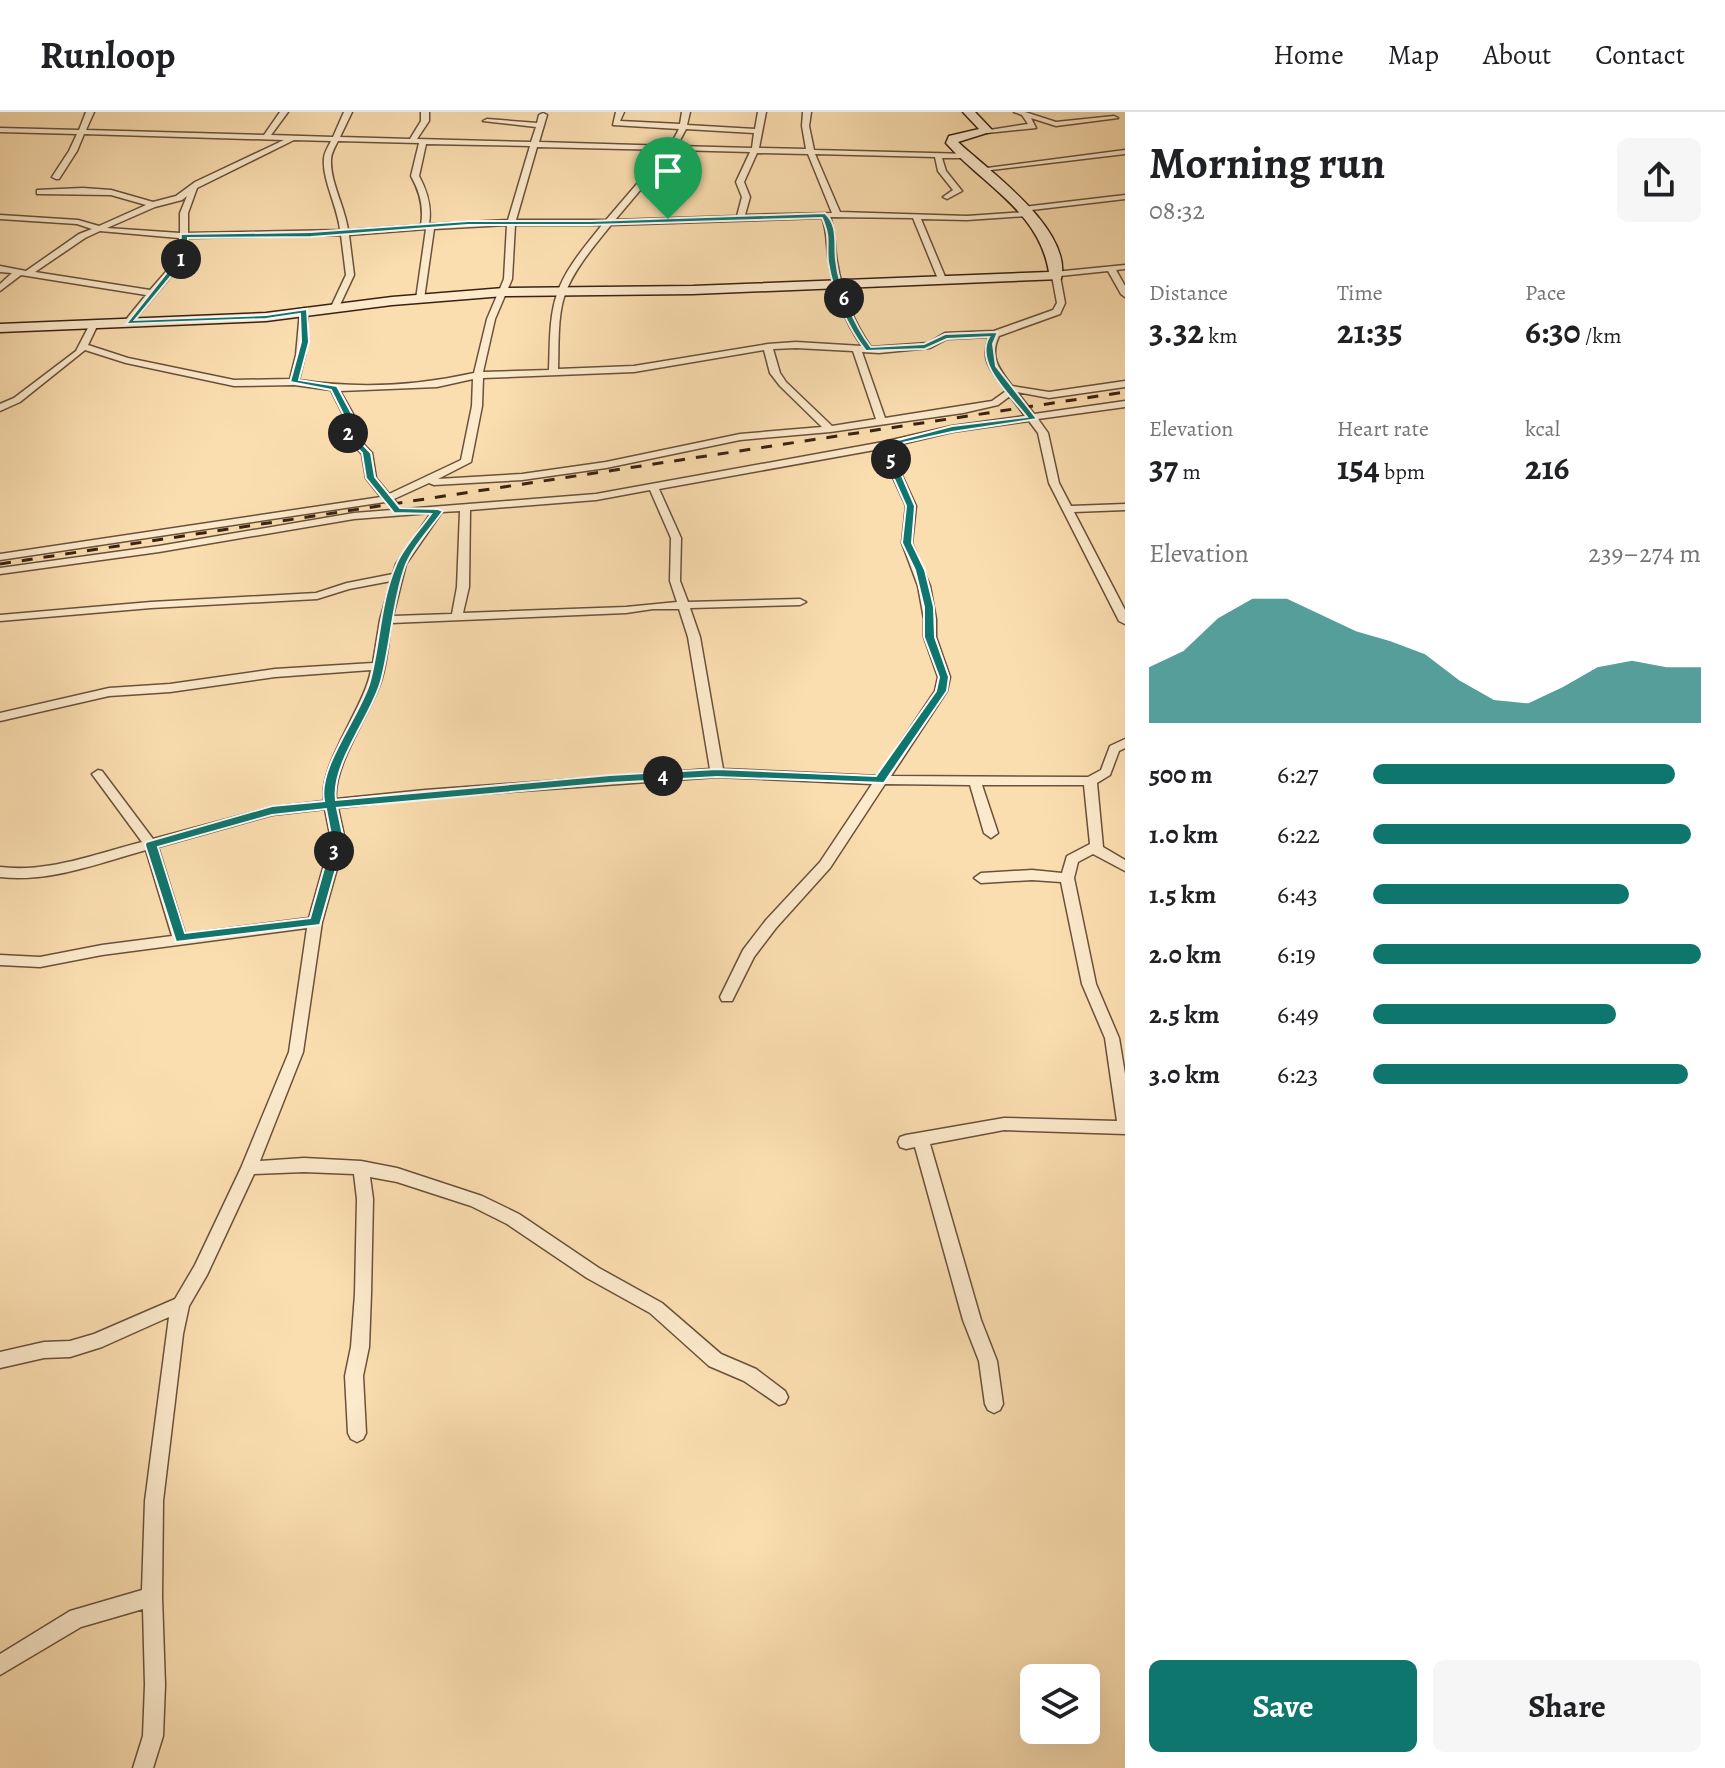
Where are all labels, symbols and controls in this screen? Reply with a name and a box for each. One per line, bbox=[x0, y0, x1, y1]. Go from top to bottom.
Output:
text: Runloop bbox=[40, 29, 175, 81]
text: Home bbox=[1273, 36, 1344, 74]
text: Map bbox=[1388, 36, 1439, 74]
text: About bbox=[1483, 36, 1551, 74]
text: Contact bbox=[1595, 36, 1685, 74]
text: Morning run bbox=[1149, 133, 1385, 193]
pin bbox=[634, 137, 702, 219]
button: share bbox=[1617, 138, 1701, 222]
icon: arrive bbox=[646, 149, 690, 193]
text: 08:32 bbox=[1149, 193, 1205, 228]
pin: 1 bbox=[161, 239, 201, 279]
text: 1 bbox=[177, 244, 185, 274]
pin: 6 bbox=[824, 278, 864, 318]
text: Distance bbox=[1149, 278, 1228, 308]
text: Time bbox=[1337, 278, 1383, 308]
text: Pace bbox=[1525, 278, 1566, 308]
text: 6 bbox=[839, 283, 849, 313]
text: 3.32 bbox=[1149, 308, 1204, 355]
text: 21:35 bbox=[1337, 308, 1403, 355]
text: 6:30 bbox=[1525, 308, 1581, 355]
text: km bbox=[1204, 321, 1238, 351]
text: /km bbox=[1581, 321, 1622, 351]
pin: 2 bbox=[328, 413, 368, 453]
text: Elevation bbox=[1149, 414, 1233, 444]
text: Heart rate bbox=[1337, 414, 1429, 444]
text: kcal bbox=[1525, 414, 1560, 444]
text: 2 bbox=[343, 418, 353, 448]
pin: 5 bbox=[871, 439, 911, 479]
text: 5 bbox=[886, 444, 896, 474]
text: 37 bbox=[1149, 444, 1178, 491]
text: 154 bbox=[1337, 444, 1380, 491]
text: 216 bbox=[1525, 444, 1569, 491]
text: m bbox=[1178, 457, 1201, 487]
text: bpm bbox=[1380, 457, 1425, 487]
text: Elevation bbox=[1149, 536, 1249, 571]
text: 239–274 m bbox=[1588, 536, 1701, 571]
pin: 4 bbox=[643, 756, 683, 796]
text: 500 m bbox=[1149, 757, 1213, 792]
text: 6:27 bbox=[1277, 757, 1318, 792]
text: 4 bbox=[658, 761, 668, 791]
text: 1.0 km bbox=[1149, 817, 1218, 852]
text: 6:22 bbox=[1277, 817, 1320, 852]
pin: 3 bbox=[314, 831, 354, 871]
text: 3 bbox=[329, 836, 339, 866]
text: 1.5 km bbox=[1149, 877, 1216, 912]
text: 6:43 bbox=[1277, 877, 1318, 912]
text: 2.0 km bbox=[1149, 937, 1222, 972]
text: 6:19 bbox=[1277, 937, 1316, 972]
text: 2.5 km bbox=[1149, 997, 1220, 1032]
text: 6:49 bbox=[1277, 997, 1319, 1032]
text: 3.0 km bbox=[1149, 1057, 1220, 1092]
text: 6:23 bbox=[1277, 1057, 1318, 1092]
button: Save bbox=[1149, 1660, 1417, 1752]
button: Share bbox=[1433, 1660, 1701, 1752]
map controls bbox=[1020, 1664, 1100, 1744]
button: layers bbox=[1020, 1664, 1100, 1744]

